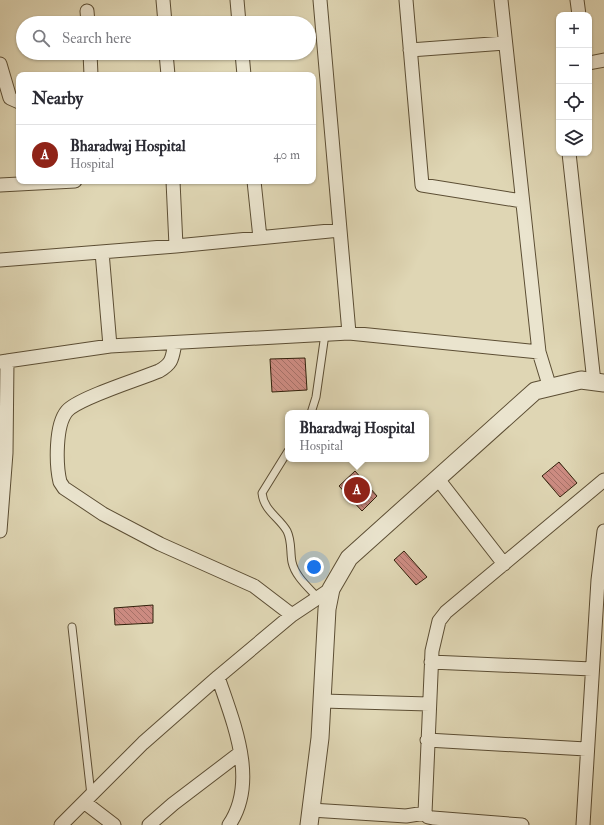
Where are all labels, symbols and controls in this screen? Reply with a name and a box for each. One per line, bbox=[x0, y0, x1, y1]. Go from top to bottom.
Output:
map controls bbox=[556, 12, 592, 156]
button: + bbox=[556, 12, 592, 48]
search box bbox=[16, 16, 316, 60]
icon: search bbox=[30, 27, 52, 49]
text: Search here bbox=[62, 29, 131, 48]
button: − bbox=[556, 48, 592, 84]
button: locate bbox=[556, 84, 592, 120]
text: Nearby bbox=[32, 88, 83, 109]
button: layers bbox=[556, 120, 592, 156]
text: Bharadwaj Hospital bbox=[70, 137, 186, 156]
text: A bbox=[41, 147, 49, 163]
text: 40 m bbox=[274, 147, 300, 163]
text: Hospital bbox=[70, 156, 114, 172]
popup bbox=[285, 410, 429, 462]
text: Bharadwaj Hospital bbox=[299, 419, 415, 438]
text: Hospital bbox=[299, 438, 343, 454]
pin: A bbox=[344, 475, 370, 505]
your location bbox=[304, 557, 324, 577]

